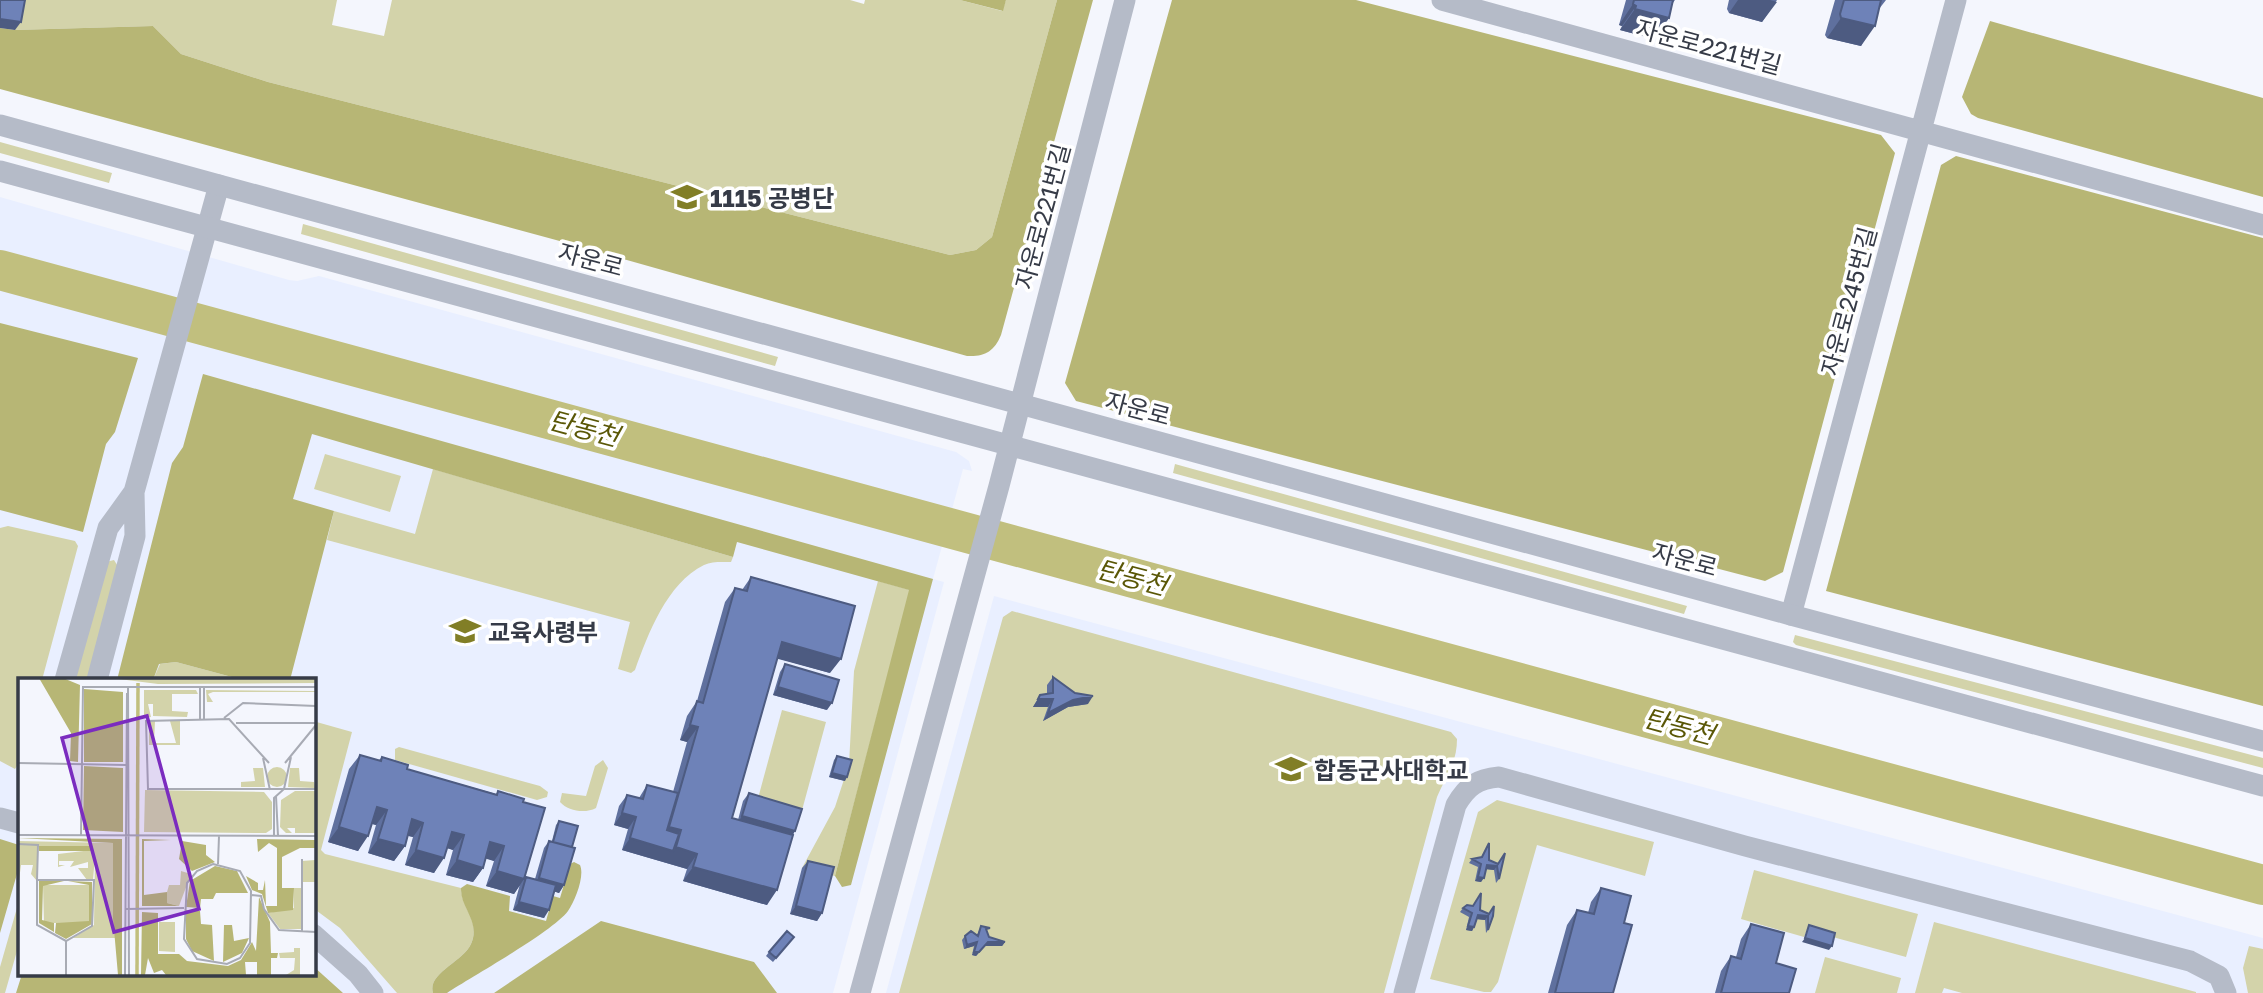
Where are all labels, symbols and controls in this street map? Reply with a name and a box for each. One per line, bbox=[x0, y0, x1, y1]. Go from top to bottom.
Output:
street label: 자운로221번길 bbox=[1633, 13, 1785, 79]
street label: 자운로221번길 bbox=[1009, 140, 1075, 292]
school or university icon: 1115 공병단 bbox=[670, 180, 704, 214]
place label: 1115 공병단 bbox=[710, 183, 834, 212]
street label: 자운로245번길 bbox=[1814, 223, 1882, 379]
street label: 자운로 bbox=[555, 236, 627, 282]
street label: 자운로 bbox=[1102, 385, 1174, 431]
water label: 탄동천 bbox=[545, 404, 626, 453]
street label: 자운로 bbox=[1649, 536, 1721, 582]
water label: 탄동천 bbox=[1093, 553, 1174, 602]
school or university icon: 교육사령부 bbox=[448, 614, 482, 648]
place label: 교육사령부 bbox=[488, 617, 598, 646]
inset map bbox=[18, 678, 315, 976]
water label: 탄동천 bbox=[1640, 702, 1721, 751]
school or university icon: 합동군사대학교 bbox=[1274, 752, 1308, 786]
place label: 합동군사대학교 bbox=[1314, 755, 1469, 784]

